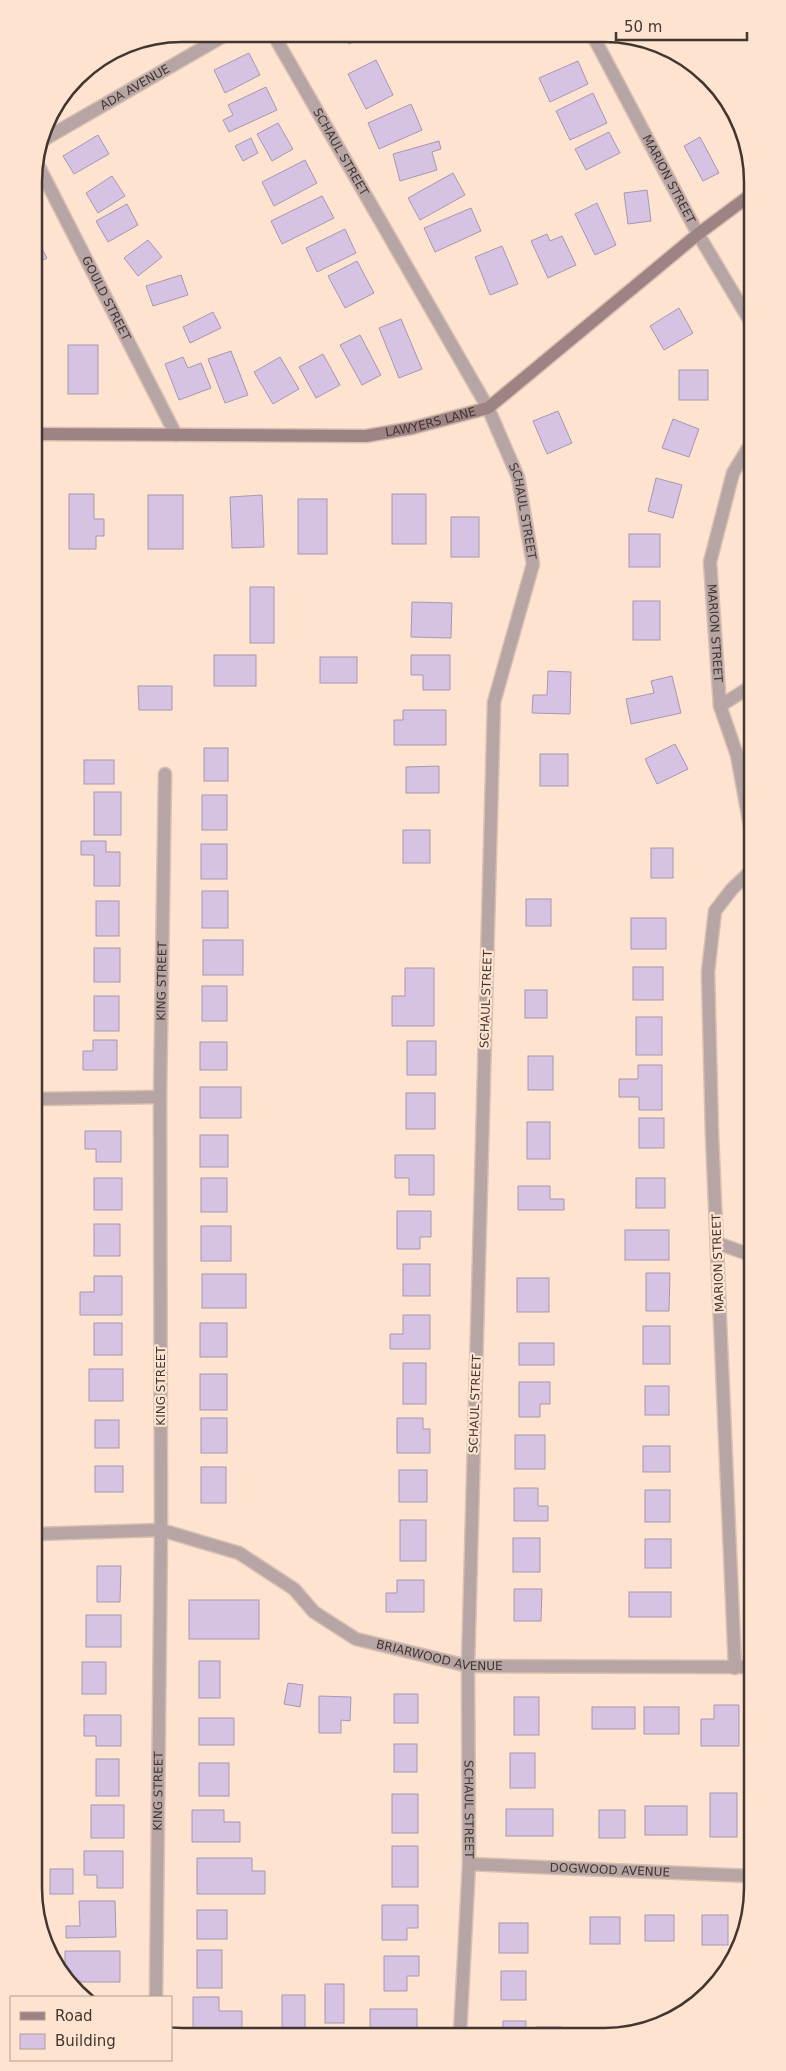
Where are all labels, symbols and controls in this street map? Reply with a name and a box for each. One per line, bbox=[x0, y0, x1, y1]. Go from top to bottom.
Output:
scale bar bbox=[616, 10, 747, 42]
text: 50 m bbox=[624, 18, 662, 36]
street label: ADA AVENUE bbox=[98, 62, 172, 113]
street label: SCHAUL STREET bbox=[310, 106, 372, 199]
street label: MARION STREET bbox=[640, 132, 698, 227]
street label: GOULD STREET bbox=[79, 254, 134, 344]
street label: LAWYERS LANE bbox=[384, 404, 477, 440]
street label: SCHAUL STREET bbox=[506, 461, 539, 561]
street label: MARION STREET bbox=[705, 583, 725, 683]
street label: KING STREET bbox=[154, 941, 169, 1021]
street label: SCHAUL STREET bbox=[477, 949, 495, 1048]
street label: MARION STREET bbox=[709, 1213, 727, 1312]
street label: KING STREET bbox=[154, 1346, 168, 1426]
street label: SCHAUL STREET bbox=[466, 1354, 484, 1453]
street label: BRIARWOOD AVENUE bbox=[375, 1637, 503, 1673]
street label: KING STREET bbox=[151, 1751, 166, 1831]
street label: SCHAUL STREET bbox=[461, 1760, 476, 1859]
street label: DOGWOOD AVENUE bbox=[549, 1860, 670, 1880]
legend bbox=[10, 1996, 172, 2061]
text: Road bbox=[55, 2007, 93, 2025]
text: Building bbox=[55, 2032, 116, 2050]

